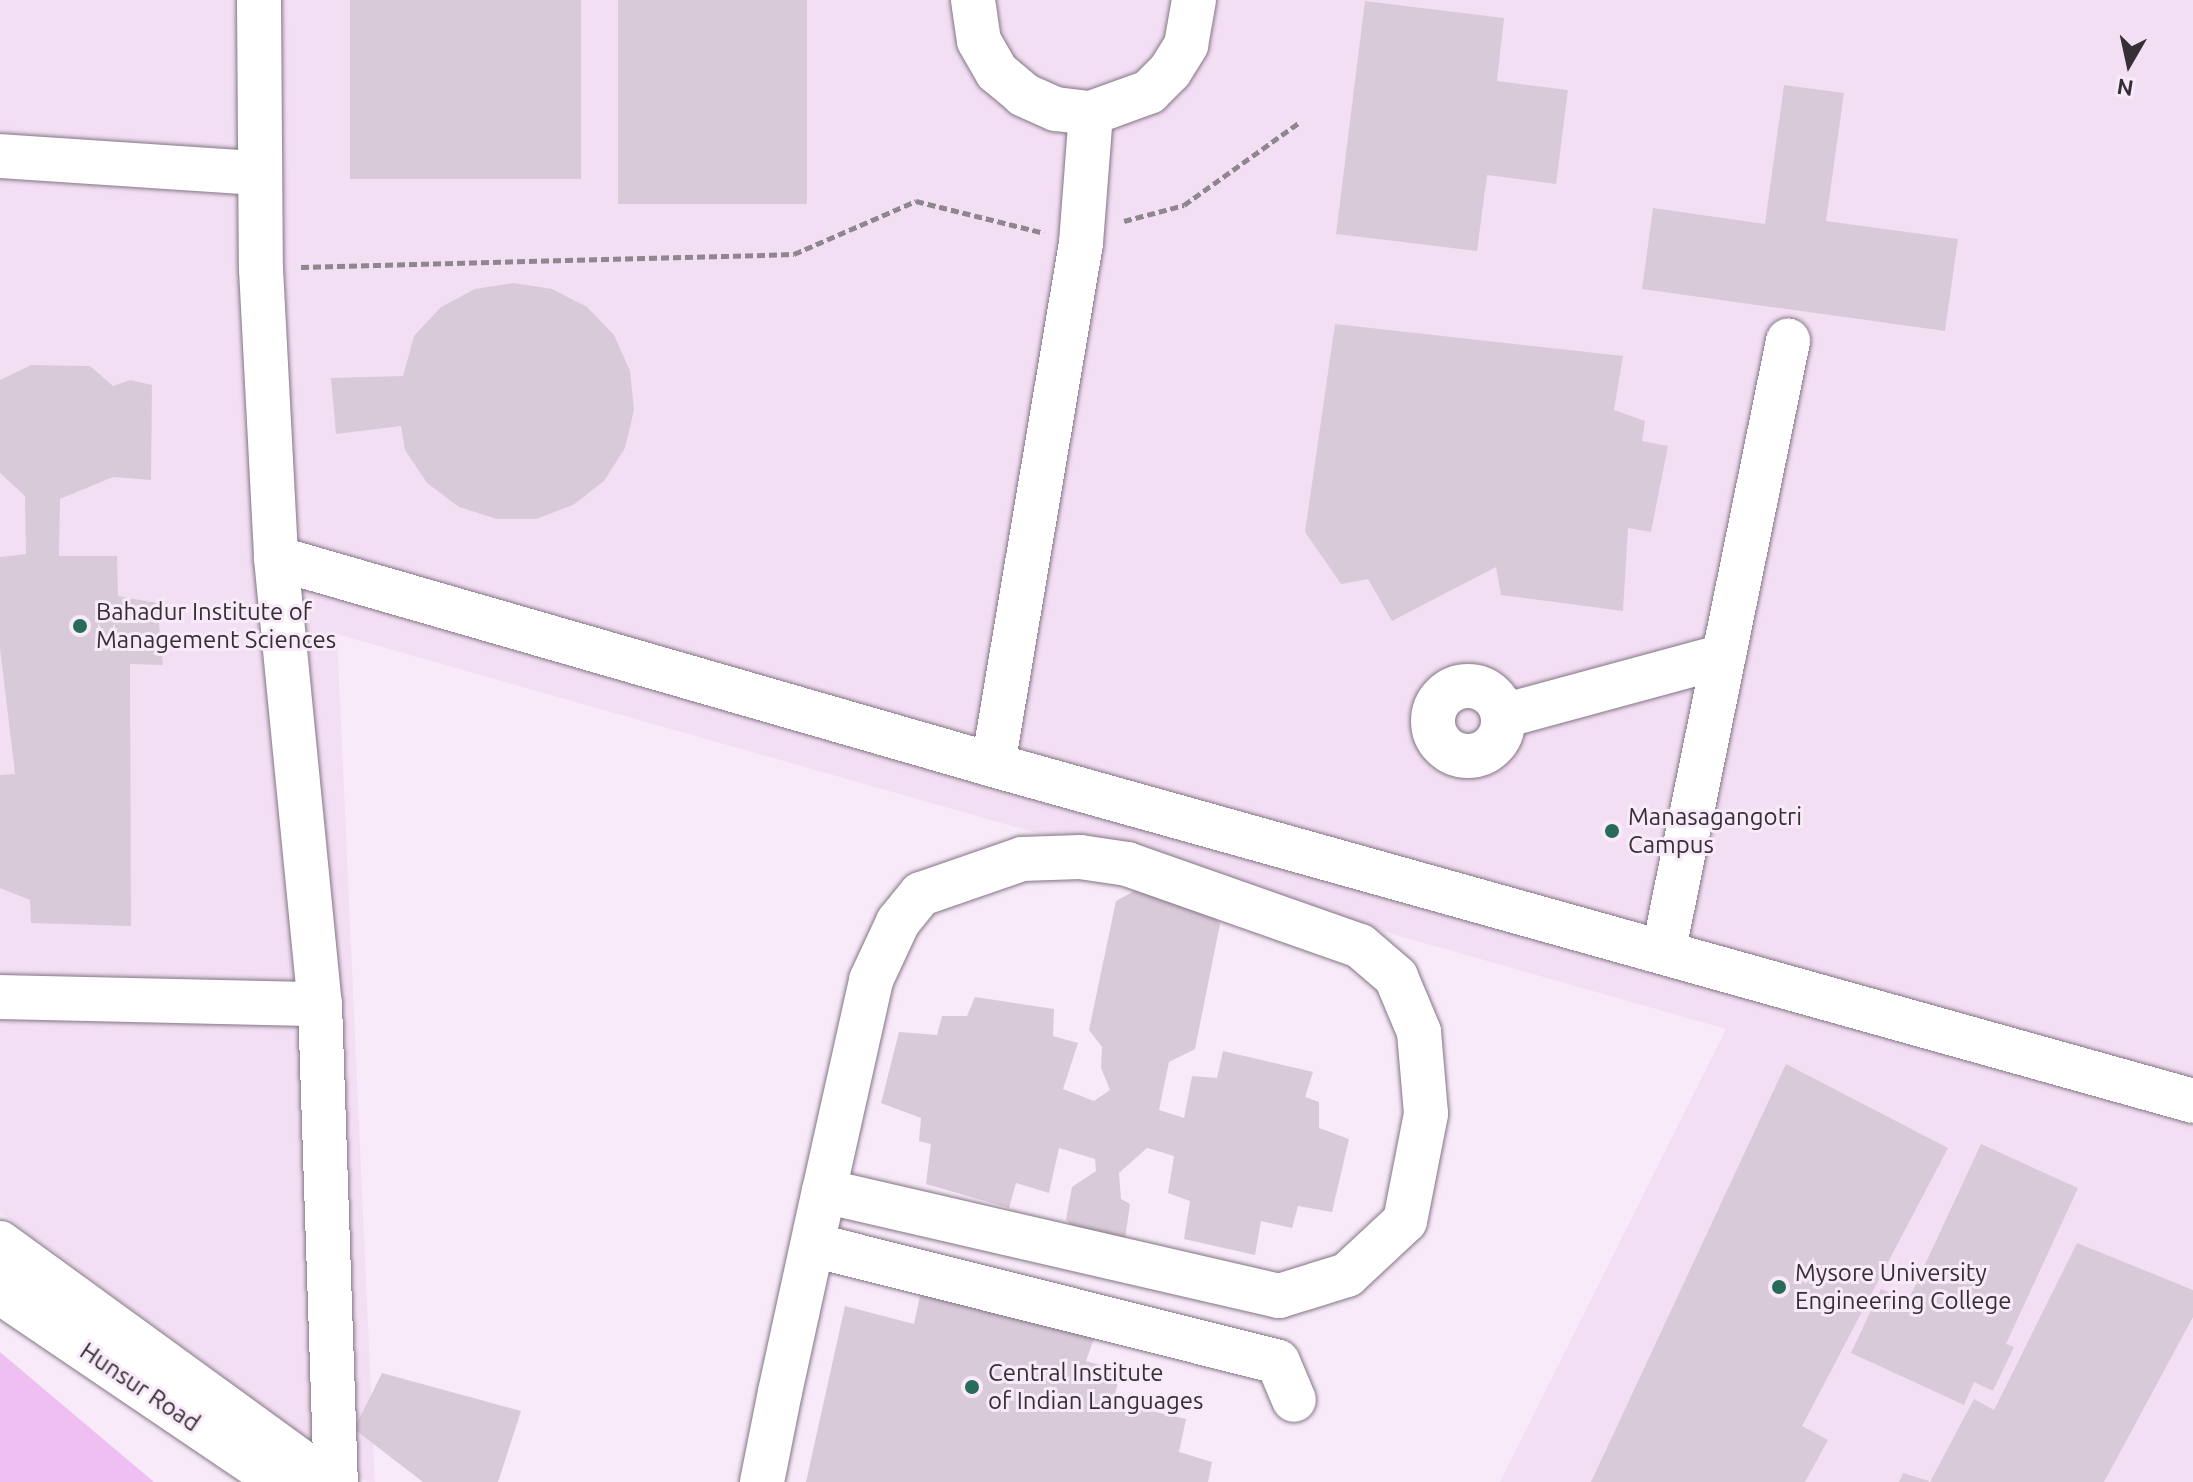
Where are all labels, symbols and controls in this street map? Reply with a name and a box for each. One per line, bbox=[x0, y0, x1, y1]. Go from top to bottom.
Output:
north arrow bbox=[2089, 24, 2169, 104]
text: N bbox=[2115, 75, 2135, 102]
place label: Bahadur Institute of Management Sciences bbox=[96, 598, 336, 654]
marker: Bahadur Institute of Management Sciences bbox=[71, 617, 89, 635]
place label: Manasagangotri Campus bbox=[1628, 803, 1802, 859]
marker: Manasagangotri Campus bbox=[1603, 822, 1621, 840]
place label: Mysore University Engineering College bbox=[1795, 1259, 2012, 1315]
marker: Mysore University Engineering College bbox=[1770, 1278, 1788, 1296]
street label: Hunsur Road bbox=[75, 1336, 205, 1438]
place label: Central Institute of Indian Languages bbox=[988, 1359, 1204, 1415]
marker: Central Institute of Indian Languages bbox=[963, 1378, 981, 1396]

